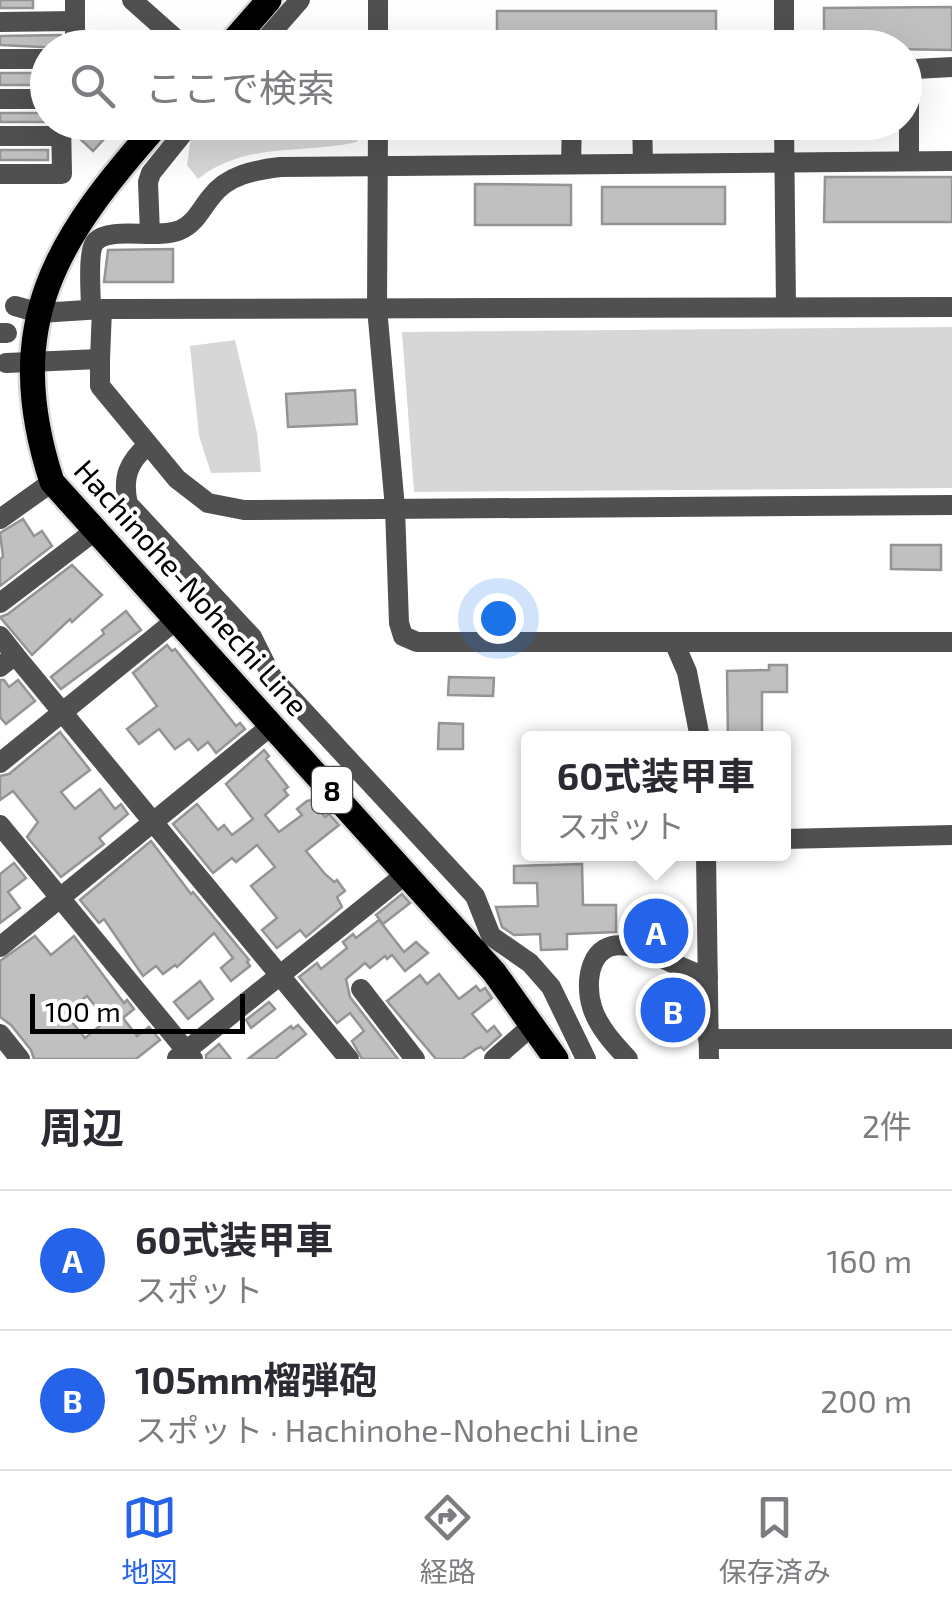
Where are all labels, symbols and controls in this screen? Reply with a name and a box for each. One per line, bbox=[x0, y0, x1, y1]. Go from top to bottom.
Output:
search box bbox=[30, 30, 922, 140]
icon: search bbox=[65, 58, 120, 113]
text: ここで検索 bbox=[145, 64, 335, 110]
street label: Hachinohe-Nohechi Line bbox=[68, 452, 316, 722]
your location bbox=[473, 593, 524, 644]
popup bbox=[521, 731, 791, 861]
text: 60式装甲車 bbox=[557, 752, 755, 798]
road number: 8 bbox=[312, 767, 352, 813]
text: スポット bbox=[557, 806, 685, 844]
pin: A bbox=[624, 894, 688, 968]
pin: B bbox=[640, 972, 706, 1048]
scale bar bbox=[30, 989, 245, 1034]
text: 100 m bbox=[45, 994, 121, 1028]
text: 周辺 bbox=[40, 1101, 124, 1151]
text: 2件 bbox=[862, 1106, 912, 1144]
text: 60式装甲車 bbox=[135, 1216, 333, 1262]
text: A bbox=[62, 1241, 83, 1279]
text: 160 m bbox=[826, 1241, 912, 1279]
text: スポット bbox=[135, 1270, 263, 1308]
text: 105mm榴弾砲 bbox=[135, 1356, 377, 1402]
text: B bbox=[62, 1381, 83, 1419]
text: 200 m bbox=[820, 1381, 912, 1419]
text: スポット · Hachinohe-Nohechi Line bbox=[135, 1410, 639, 1448]
tab: 地図 bbox=[121, 1490, 177, 1590]
tab: 経路 bbox=[420, 1490, 476, 1590]
tab: 保存済み bbox=[719, 1490, 831, 1590]

